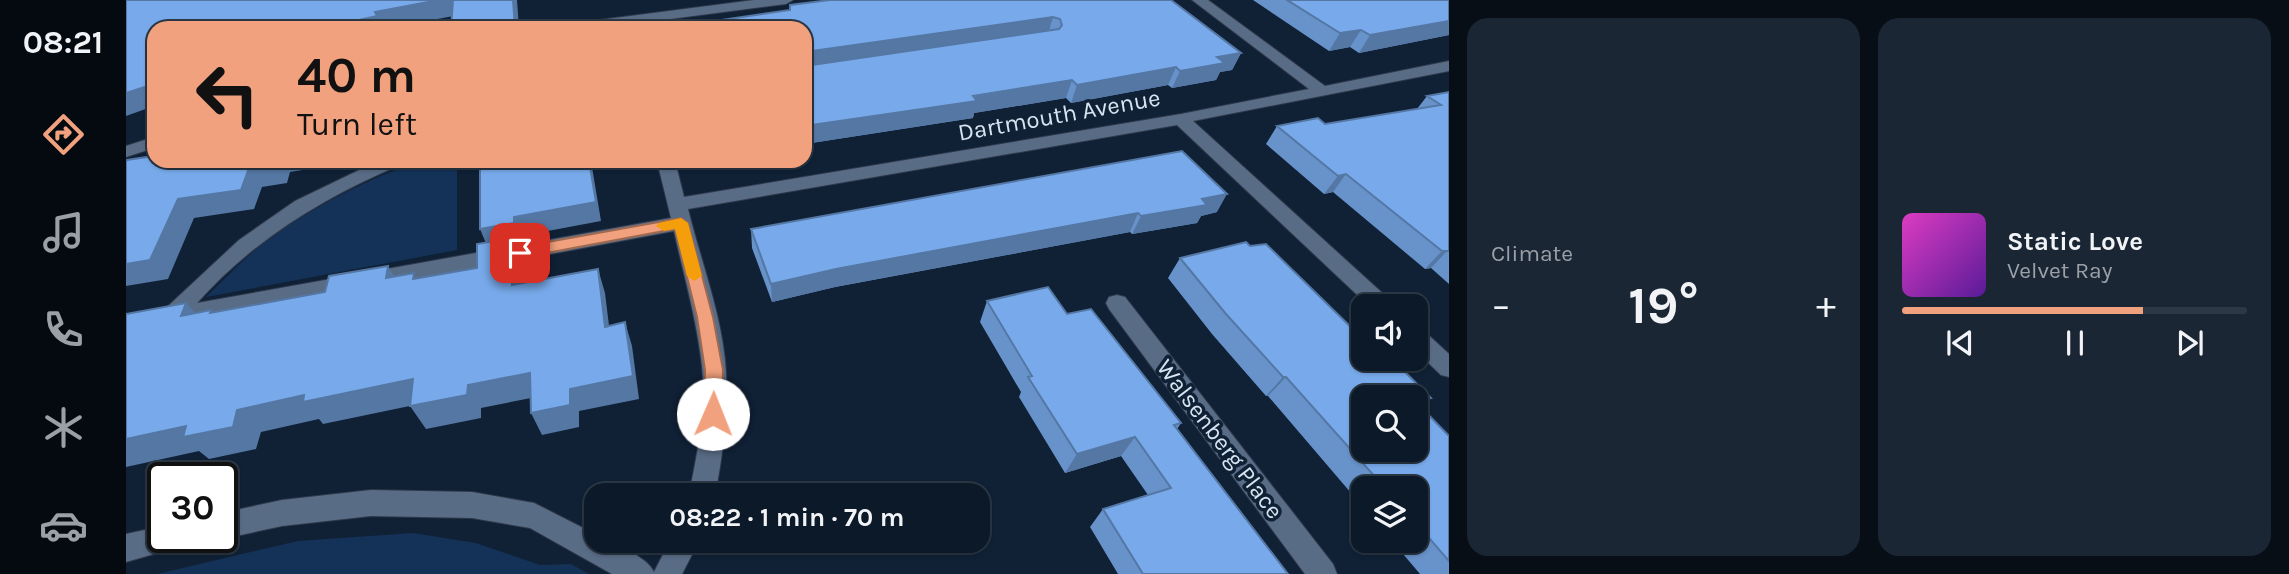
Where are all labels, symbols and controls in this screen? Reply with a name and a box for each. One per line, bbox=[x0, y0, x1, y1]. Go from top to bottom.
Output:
text: 08:21 bbox=[23, 24, 103, 61]
text: 40 m bbox=[297, 47, 416, 104]
icon: left bbox=[182, 49, 273, 140]
street label: Dartmouth Avenue bbox=[956, 83, 1162, 147]
text: Turn left bbox=[297, 106, 417, 143]
icon: directions bbox=[39, 110, 88, 159]
icon: music bbox=[39, 208, 88, 257]
pin bbox=[490, 223, 550, 283]
text: Static Love bbox=[2007, 226, 2143, 257]
icon: arrive bbox=[501, 234, 539, 272]
text: Climate bbox=[1491, 240, 1573, 267]
text: Velvet Ray bbox=[2007, 257, 2112, 284]
text: 19° bbox=[1628, 275, 1699, 336]
text: − bbox=[1491, 283, 1511, 328]
text: + bbox=[1816, 283, 1836, 328]
map controls bbox=[1351, 294, 1428, 553]
button: sound bbox=[1351, 294, 1428, 371]
icon: phone bbox=[39, 305, 88, 354]
icon: previous bbox=[1941, 324, 1979, 362]
icon: pause bbox=[2056, 324, 2094, 362]
icon: next bbox=[2171, 324, 2209, 362]
street label: Walsenberg Place bbox=[1151, 354, 1289, 524]
position arrow bbox=[676, 377, 750, 451]
button: search bbox=[1351, 385, 1428, 462]
icon: climate bbox=[39, 403, 88, 452]
speed limit sign: 30 bbox=[147, 462, 238, 553]
button: layers bbox=[1351, 476, 1428, 553]
icon: car bbox=[39, 501, 88, 550]
text: 08:22 · 1 min · 70 m bbox=[669, 502, 905, 533]

